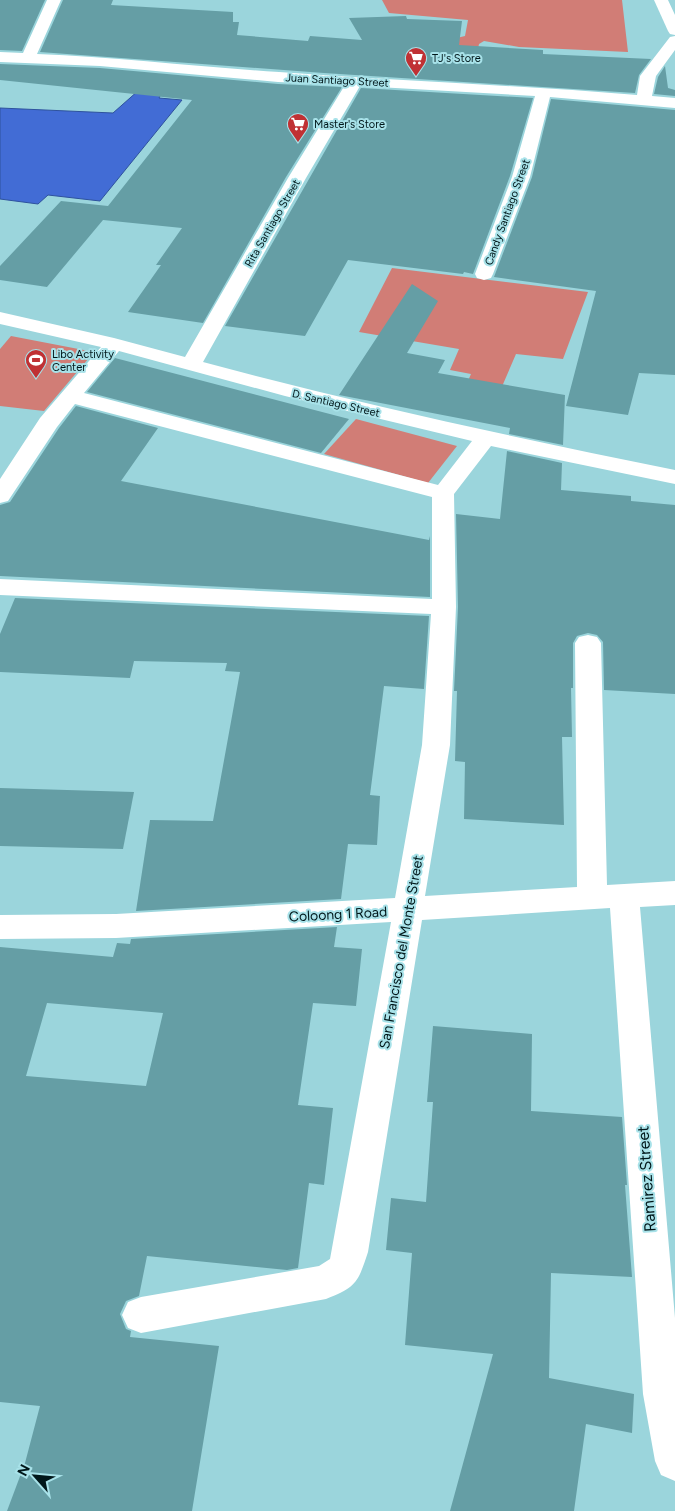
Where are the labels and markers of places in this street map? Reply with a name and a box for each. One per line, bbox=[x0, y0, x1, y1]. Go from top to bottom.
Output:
supermarket icon: TJ's Store bbox=[404, 46, 428, 77]
place label: TJ's Store bbox=[432, 52, 481, 65]
supermarket icon: Master's Store bbox=[286, 112, 310, 143]
place label: Master's Store bbox=[314, 118, 385, 131]
sports icon: Libo Activity Center bbox=[24, 348, 48, 379]
place label: Libo Activity Center bbox=[52, 348, 114, 374]

